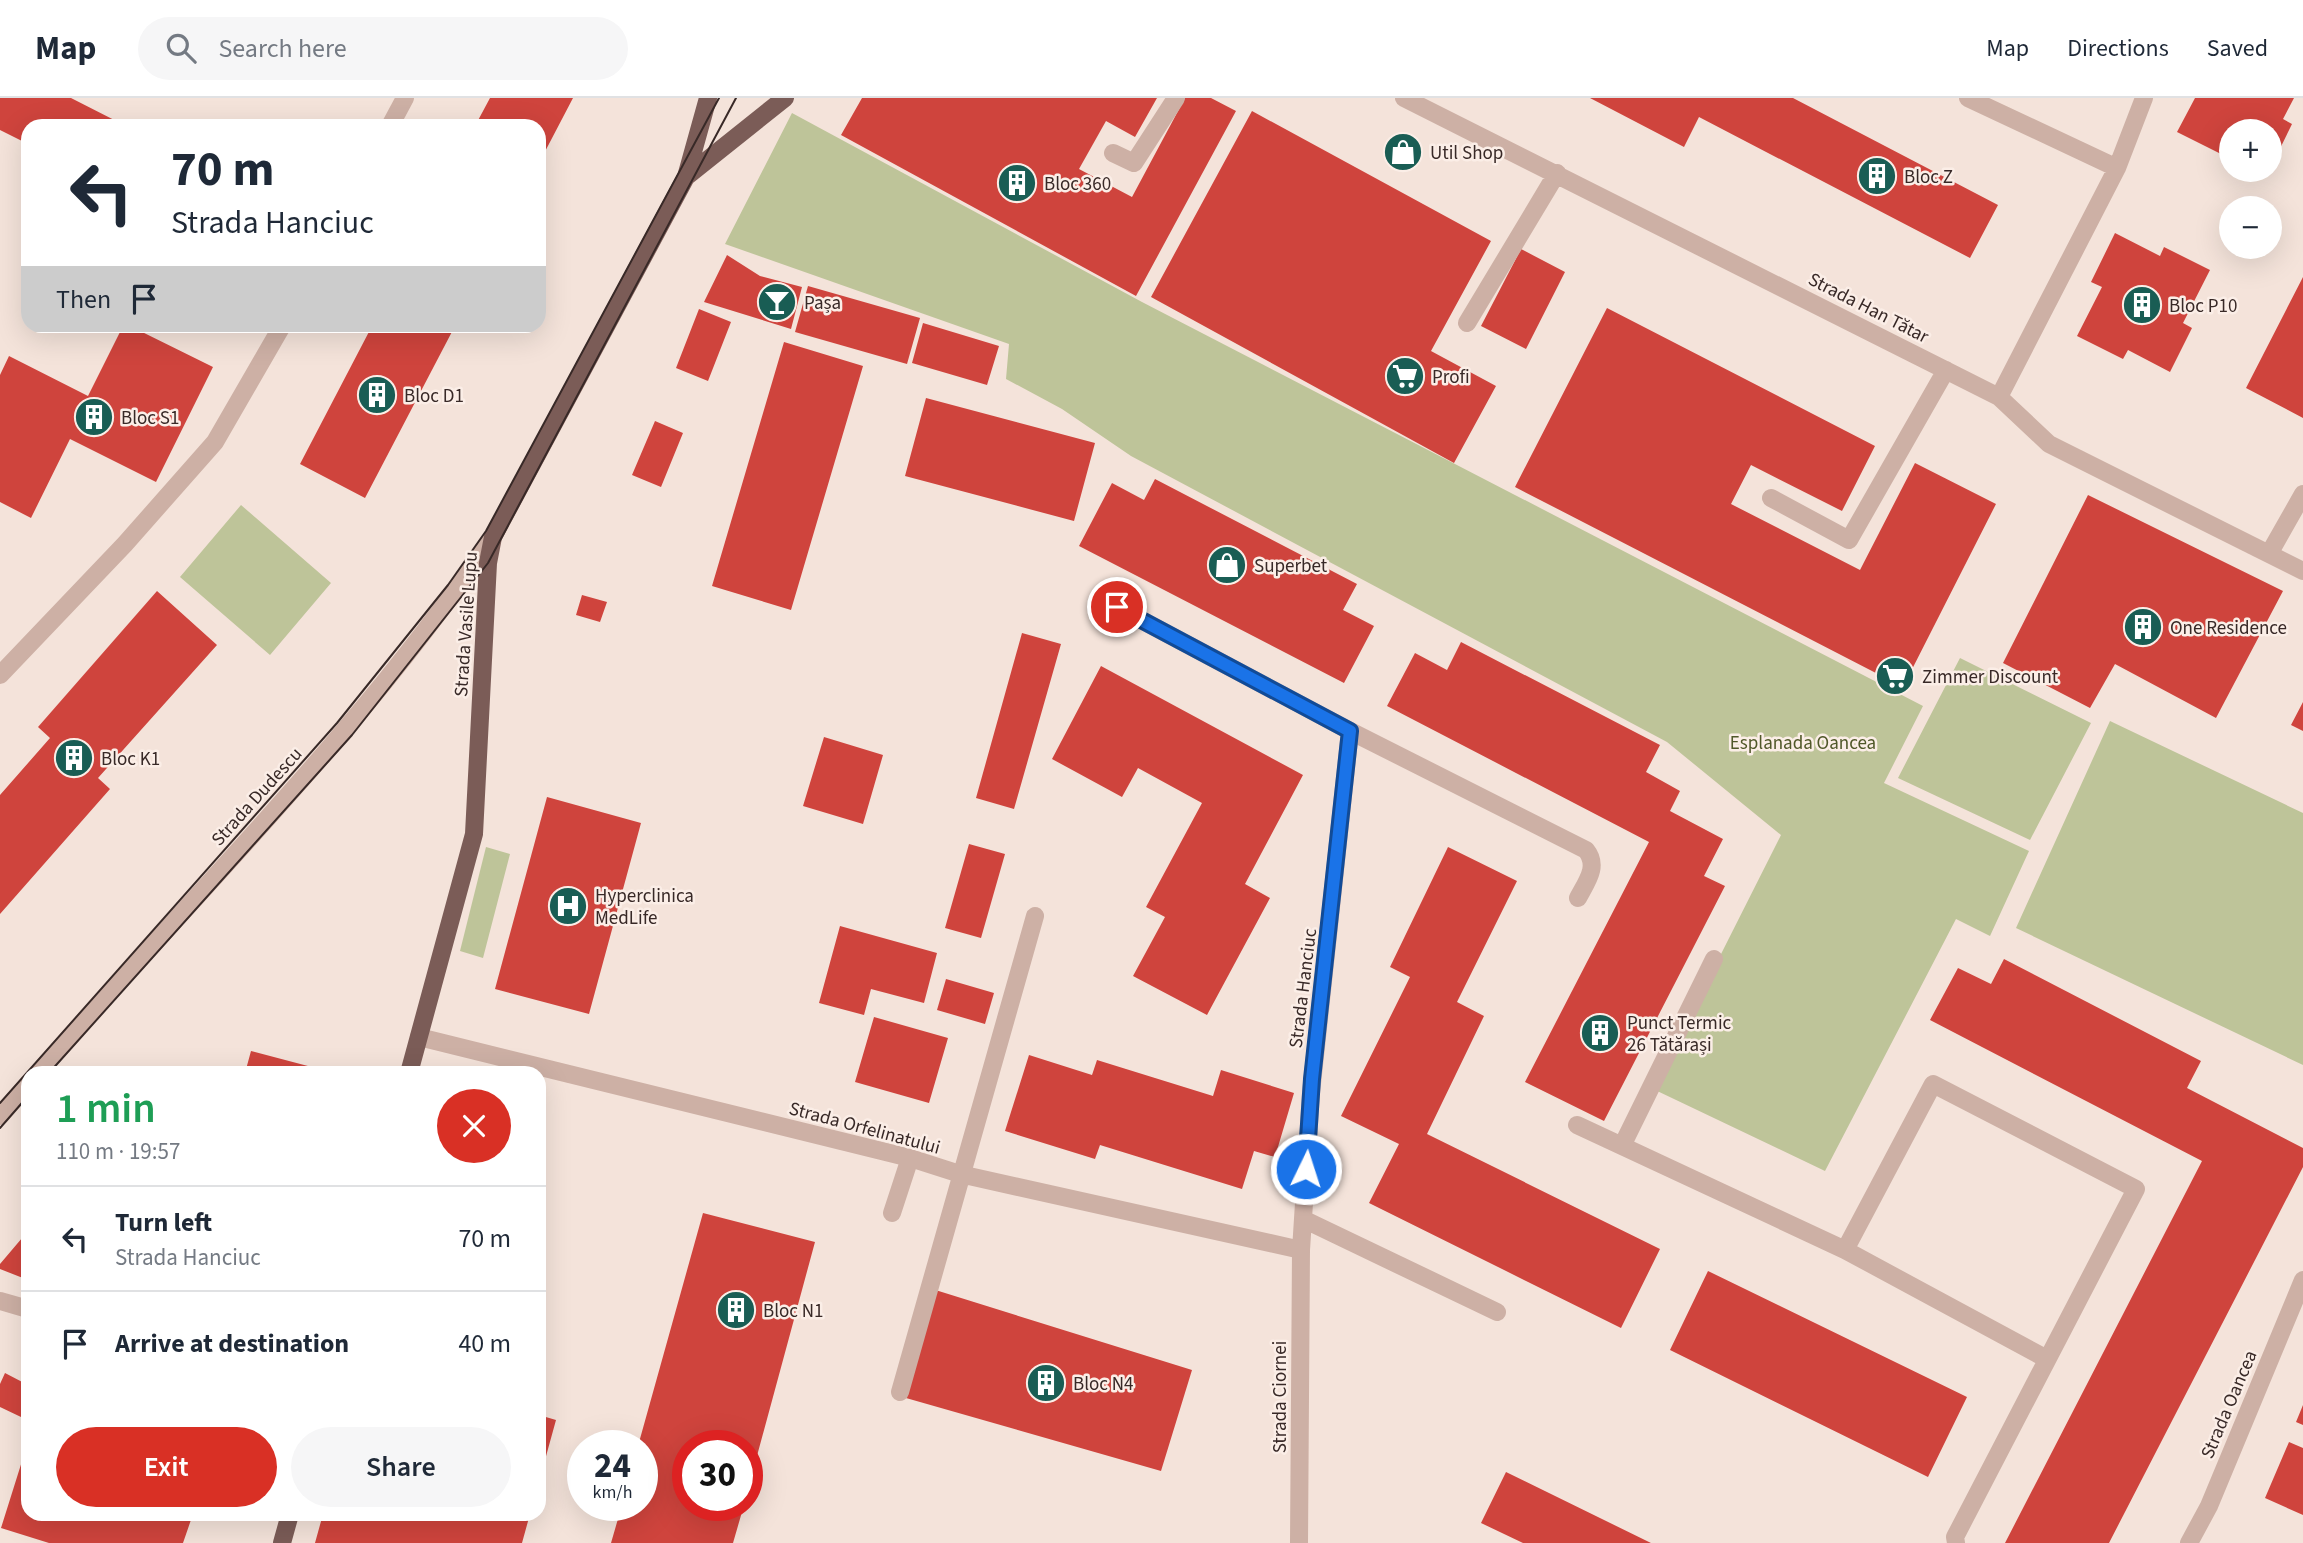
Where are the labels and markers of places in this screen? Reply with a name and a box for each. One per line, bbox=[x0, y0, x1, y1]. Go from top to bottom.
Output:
shop icon: Util Shop bbox=[1382, 131, 1424, 173]
place label: Util Shop bbox=[1430, 140, 1503, 167]
building icon: Bloc Z bbox=[1856, 155, 1898, 197]
building icon: Bloc 360 bbox=[996, 162, 1038, 204]
place label: Bloc Z bbox=[1904, 164, 1953, 191]
place label: Bloc 360 bbox=[1044, 171, 1111, 198]
bar icon: Pașa bbox=[756, 281, 798, 323]
building icon: Bloc P10 bbox=[2121, 284, 2163, 326]
place label: Pașa bbox=[804, 290, 841, 317]
place label: Bloc P10 bbox=[2169, 293, 2237, 320]
supermarket icon: Profi bbox=[1384, 355, 1426, 397]
place label: Profi bbox=[1432, 364, 1470, 391]
building icon: Bloc D1 bbox=[356, 374, 398, 416]
place label: Bloc D1 bbox=[404, 383, 464, 410]
building icon: Bloc S1 bbox=[73, 396, 115, 438]
place label: Bloc S1 bbox=[121, 405, 179, 432]
shop icon: Superbet bbox=[1206, 544, 1248, 586]
place label: Superbet bbox=[1254, 553, 1328, 580]
pin bbox=[1087, 577, 1147, 637]
building icon: One Residence bbox=[2122, 606, 2164, 648]
place label: One Residence bbox=[2170, 615, 2287, 642]
supermarket icon: Zimmer Discount bbox=[1874, 655, 1916, 697]
place label: Zimmer Discount bbox=[1922, 664, 2059, 691]
building icon: Bloc K1 bbox=[53, 737, 95, 779]
place label: Bloc K1 bbox=[101, 746, 160, 773]
place label: Hyperclinica MedLife bbox=[595, 883, 694, 932]
hospital icon: Hyperclinica MedLife bbox=[547, 885, 589, 927]
place label: Punct Termic 26 Tătărași bbox=[1627, 1010, 1732, 1059]
building icon: Punct Termic 26 Tătărași bbox=[1579, 1012, 1621, 1054]
building icon: Bloc N1 bbox=[715, 1289, 757, 1331]
place label: Bloc N1 bbox=[763, 1298, 824, 1325]
building icon: Bloc N4 bbox=[1025, 1362, 1067, 1404]
place label: Bloc N4 bbox=[1073, 1371, 1134, 1398]

